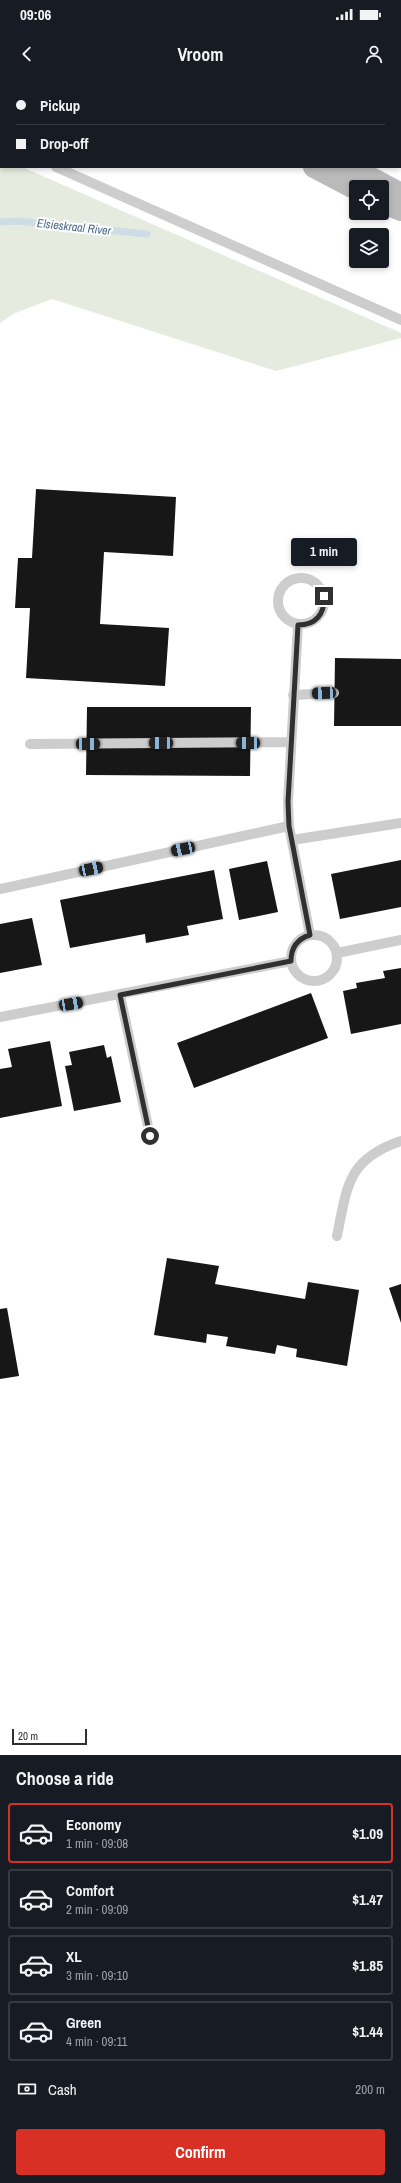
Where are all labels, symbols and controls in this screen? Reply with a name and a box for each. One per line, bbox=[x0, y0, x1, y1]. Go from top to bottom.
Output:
text: 09:06 bbox=[20, 4, 51, 25]
text: Vroom bbox=[178, 42, 223, 67]
icon: back bbox=[16, 43, 38, 65]
icon: person bbox=[363, 43, 385, 65]
text: Pickup bbox=[40, 95, 80, 116]
text: Drop-off bbox=[40, 133, 89, 154]
map controls bbox=[349, 180, 389, 268]
button: locate bbox=[349, 180, 389, 220]
water label: Elsieskraal River bbox=[36, 215, 113, 239]
button: layers bbox=[349, 228, 389, 268]
callout: 1 min bbox=[291, 538, 357, 566]
text: 1 min bbox=[310, 543, 338, 560]
route end bbox=[315, 587, 333, 605]
car bbox=[312, 687, 336, 699]
car bbox=[149, 737, 173, 749]
car bbox=[236, 737, 260, 749]
car bbox=[76, 738, 100, 750]
car bbox=[170, 841, 196, 857]
car bbox=[78, 861, 104, 877]
car bbox=[58, 996, 84, 1012]
route start bbox=[141, 1127, 159, 1145]
scale bar bbox=[12, 1727, 87, 1746]
text: 20 m bbox=[18, 1729, 38, 1743]
text: Choose a ride bbox=[16, 1766, 114, 1791]
text: Economy bbox=[66, 1814, 121, 1835]
icon: car bbox=[18, 1815, 54, 1851]
text: $1.09 bbox=[352, 1823, 383, 1844]
text: 1 min · 09:08 bbox=[66, 1835, 128, 1852]
text: Comfort bbox=[66, 1880, 114, 1901]
icon: car bbox=[18, 1881, 54, 1917]
text: $1.47 bbox=[352, 1889, 383, 1910]
text: 2 min · 09:09 bbox=[66, 1901, 128, 1918]
text: XL bbox=[66, 1946, 82, 1967]
icon: car bbox=[18, 1947, 54, 1983]
text: $1.85 bbox=[352, 1955, 383, 1976]
text: 3 min · 09:10 bbox=[66, 1967, 128, 1984]
text: Green bbox=[66, 2012, 102, 2033]
icon: car bbox=[18, 2013, 54, 2049]
text: $1.44 bbox=[352, 2021, 383, 2042]
text: 4 min · 09:11 bbox=[66, 2033, 127, 2050]
icon: cash bbox=[16, 2078, 38, 2100]
text: Cash bbox=[48, 2079, 77, 2100]
text: 200 m bbox=[355, 2081, 385, 2098]
button: Confirm bbox=[16, 2129, 385, 2175]

